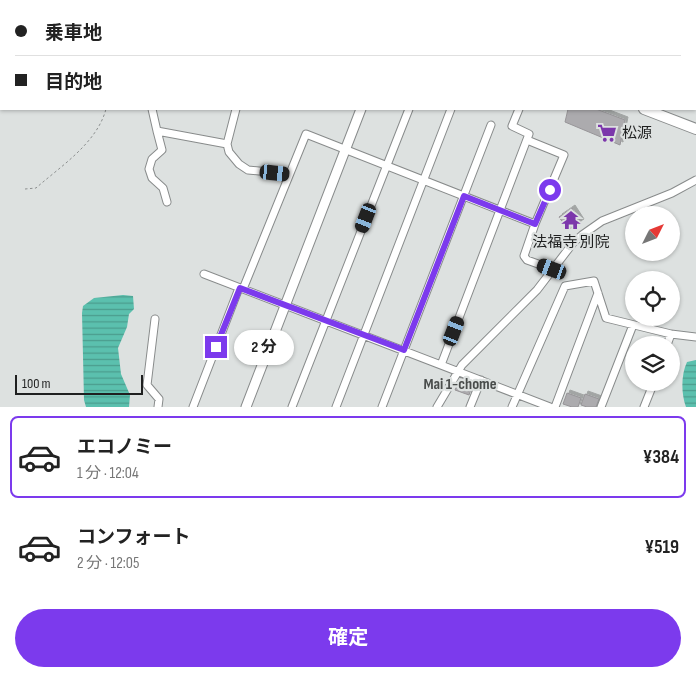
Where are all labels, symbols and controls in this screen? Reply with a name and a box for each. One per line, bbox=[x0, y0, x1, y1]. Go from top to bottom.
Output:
text: 乗車地 bbox=[45, 22, 102, 45]
text: 目的地 bbox=[45, 71, 102, 94]
supermarket icon: 松源 bbox=[596, 122, 618, 144]
place label: 松源 bbox=[622, 124, 652, 143]
car bbox=[259, 164, 290, 182]
route start bbox=[539, 179, 561, 201]
car bbox=[353, 201, 378, 235]
north arrow bbox=[625, 206, 680, 261]
map controls bbox=[625, 206, 680, 391]
temple icon: 法福寺 別院 bbox=[560, 209, 582, 231]
place label: 法福寺 別院 bbox=[532, 233, 610, 252]
car bbox=[535, 257, 568, 281]
button: locate bbox=[625, 271, 680, 326]
car bbox=[441, 314, 466, 348]
callout: 2 分 bbox=[234, 330, 294, 364]
route end bbox=[205, 336, 227, 358]
button: layers bbox=[625, 336, 680, 391]
text: 2 分 bbox=[251, 338, 277, 357]
scale bar bbox=[15, 372, 142, 395]
text: 100 m bbox=[22, 375, 51, 392]
district label: Mai 1-chome bbox=[423, 375, 497, 394]
icon: car bbox=[17, 435, 62, 480]
text: エコノミー bbox=[77, 436, 172, 459]
text: ¥384 bbox=[643, 446, 679, 469]
text: 1 分 · 12:04 bbox=[77, 464, 139, 483]
icon: car bbox=[17, 525, 62, 570]
text: コンフォート bbox=[77, 526, 190, 549]
text: ¥519 bbox=[644, 536, 679, 559]
text: 2 分 · 12:05 bbox=[77, 554, 139, 573]
button: 確定 bbox=[15, 609, 681, 667]

